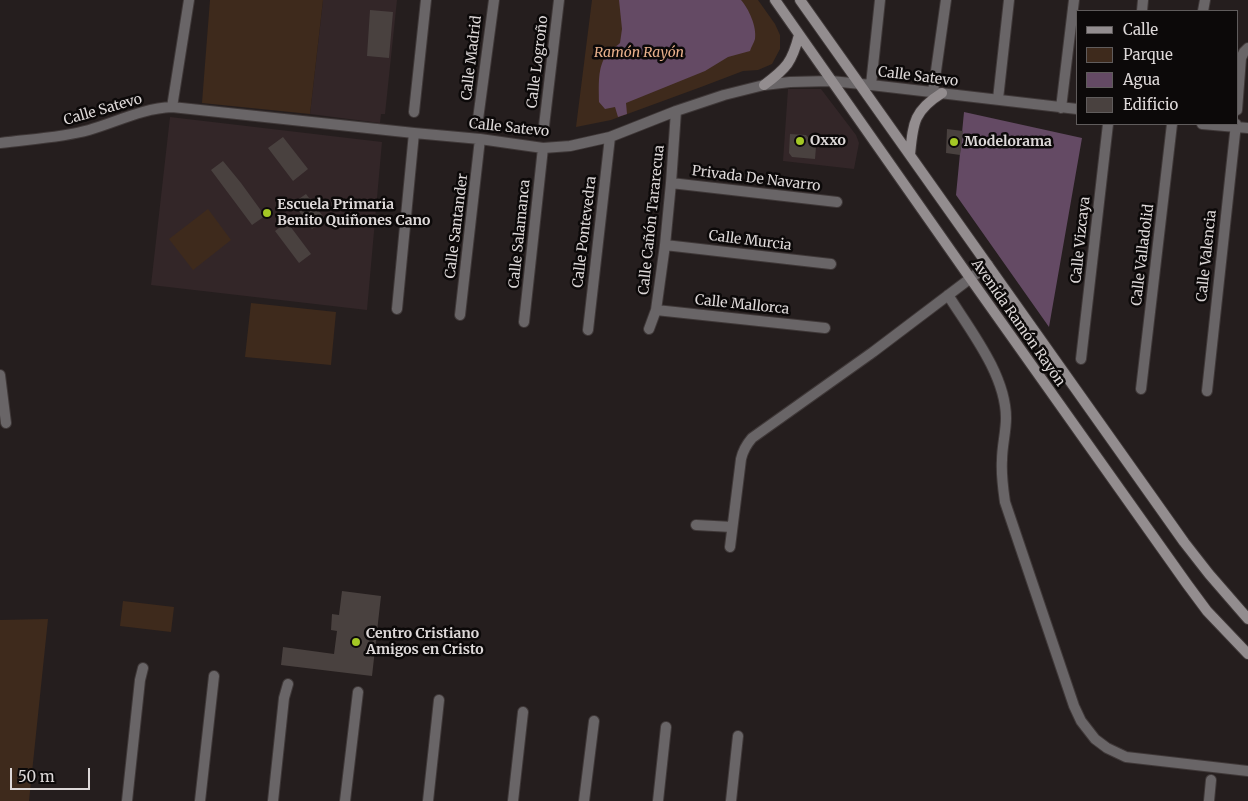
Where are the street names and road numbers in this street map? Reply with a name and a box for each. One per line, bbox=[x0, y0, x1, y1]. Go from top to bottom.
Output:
street label: Calle Madrid bbox=[458, 15, 486, 101]
street label: Calle Logroño bbox=[524, 15, 552, 109]
street label: Calle Satevo bbox=[877, 64, 959, 90]
street label: Calle Satevo bbox=[62, 91, 144, 129]
street label: Calle Satevo bbox=[468, 115, 550, 141]
street label: Calle Cañón Tararecua bbox=[636, 144, 668, 296]
street label: Privada De Navarro bbox=[691, 163, 821, 195]
street label: Calle Santander bbox=[442, 173, 472, 279]
street label: Calle Pontevedra bbox=[570, 175, 600, 289]
street label: Calle Salamanca bbox=[506, 179, 534, 289]
street label: Calle Vizcaya bbox=[1068, 196, 1094, 284]
street label: Calle Valladolid bbox=[1128, 203, 1158, 307]
street label: Calle Valencia bbox=[1194, 209, 1220, 303]
street label: Calle Murcia bbox=[708, 228, 792, 254]
street label: Avenida Ramón Rayón bbox=[968, 256, 1068, 390]
street label: Calle Mallorca bbox=[694, 292, 790, 318]

